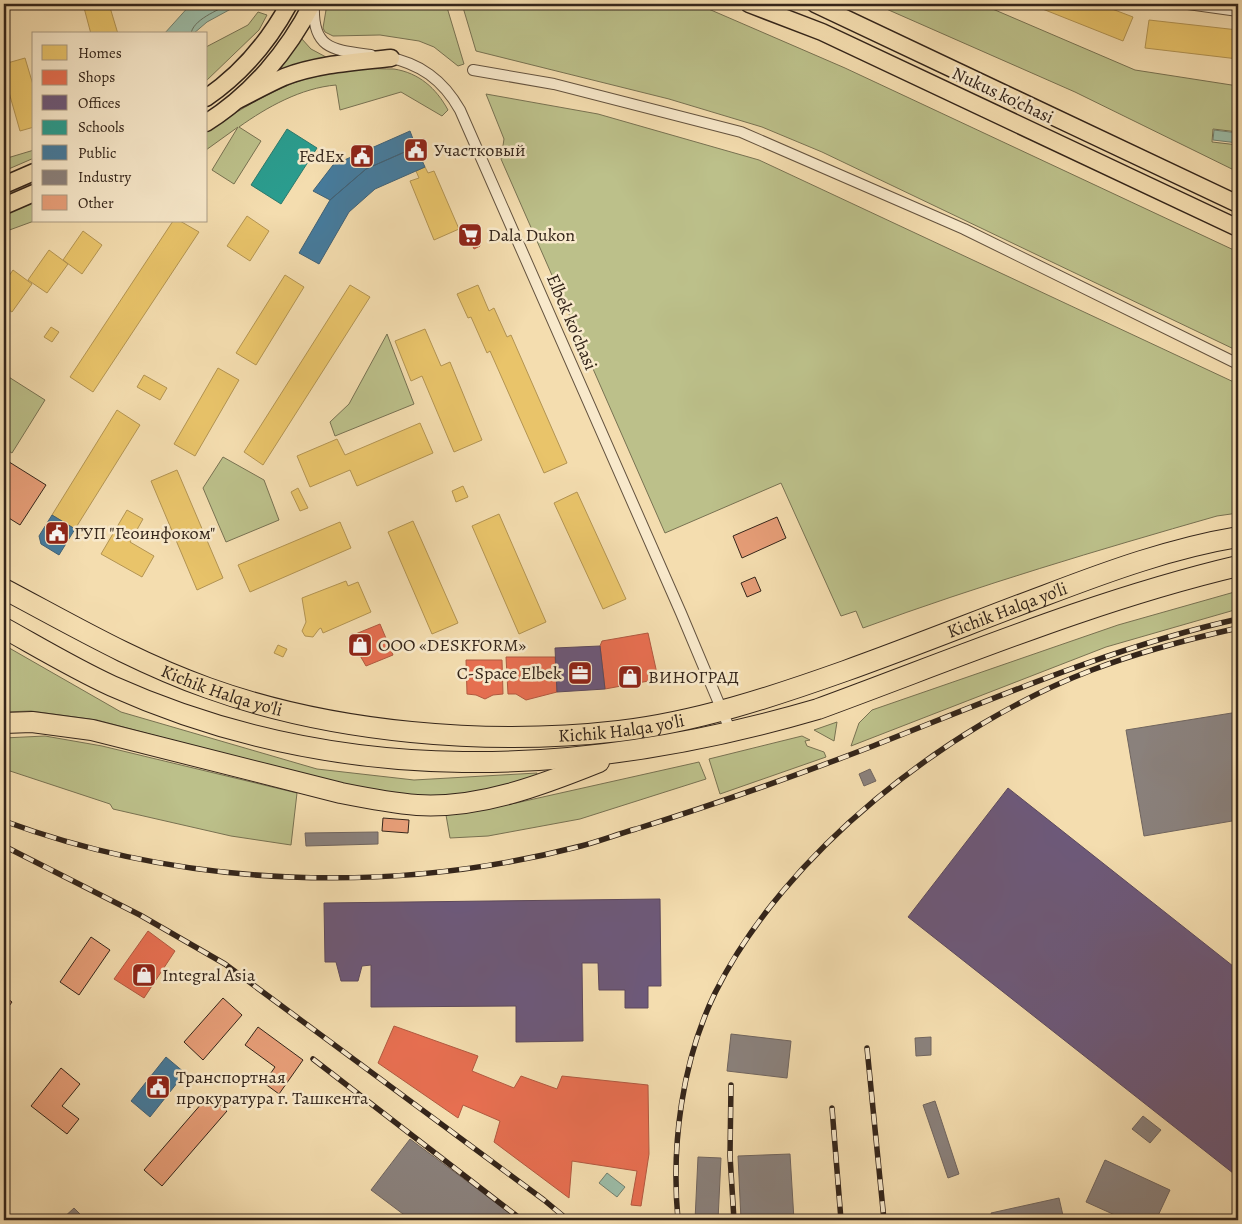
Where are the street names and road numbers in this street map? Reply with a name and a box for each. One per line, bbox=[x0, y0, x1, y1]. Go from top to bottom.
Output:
street label: Nukus ko'chasi bbox=[948, 61, 1058, 129]
street label: Elbek ko'chasi bbox=[541, 270, 603, 374]
street label: Kichik Halqa yo'li bbox=[943, 576, 1071, 644]
street label: Kichik Halqa yo'li bbox=[157, 659, 285, 722]
street label: Kichik Halqa yo'li bbox=[558, 708, 686, 748]

